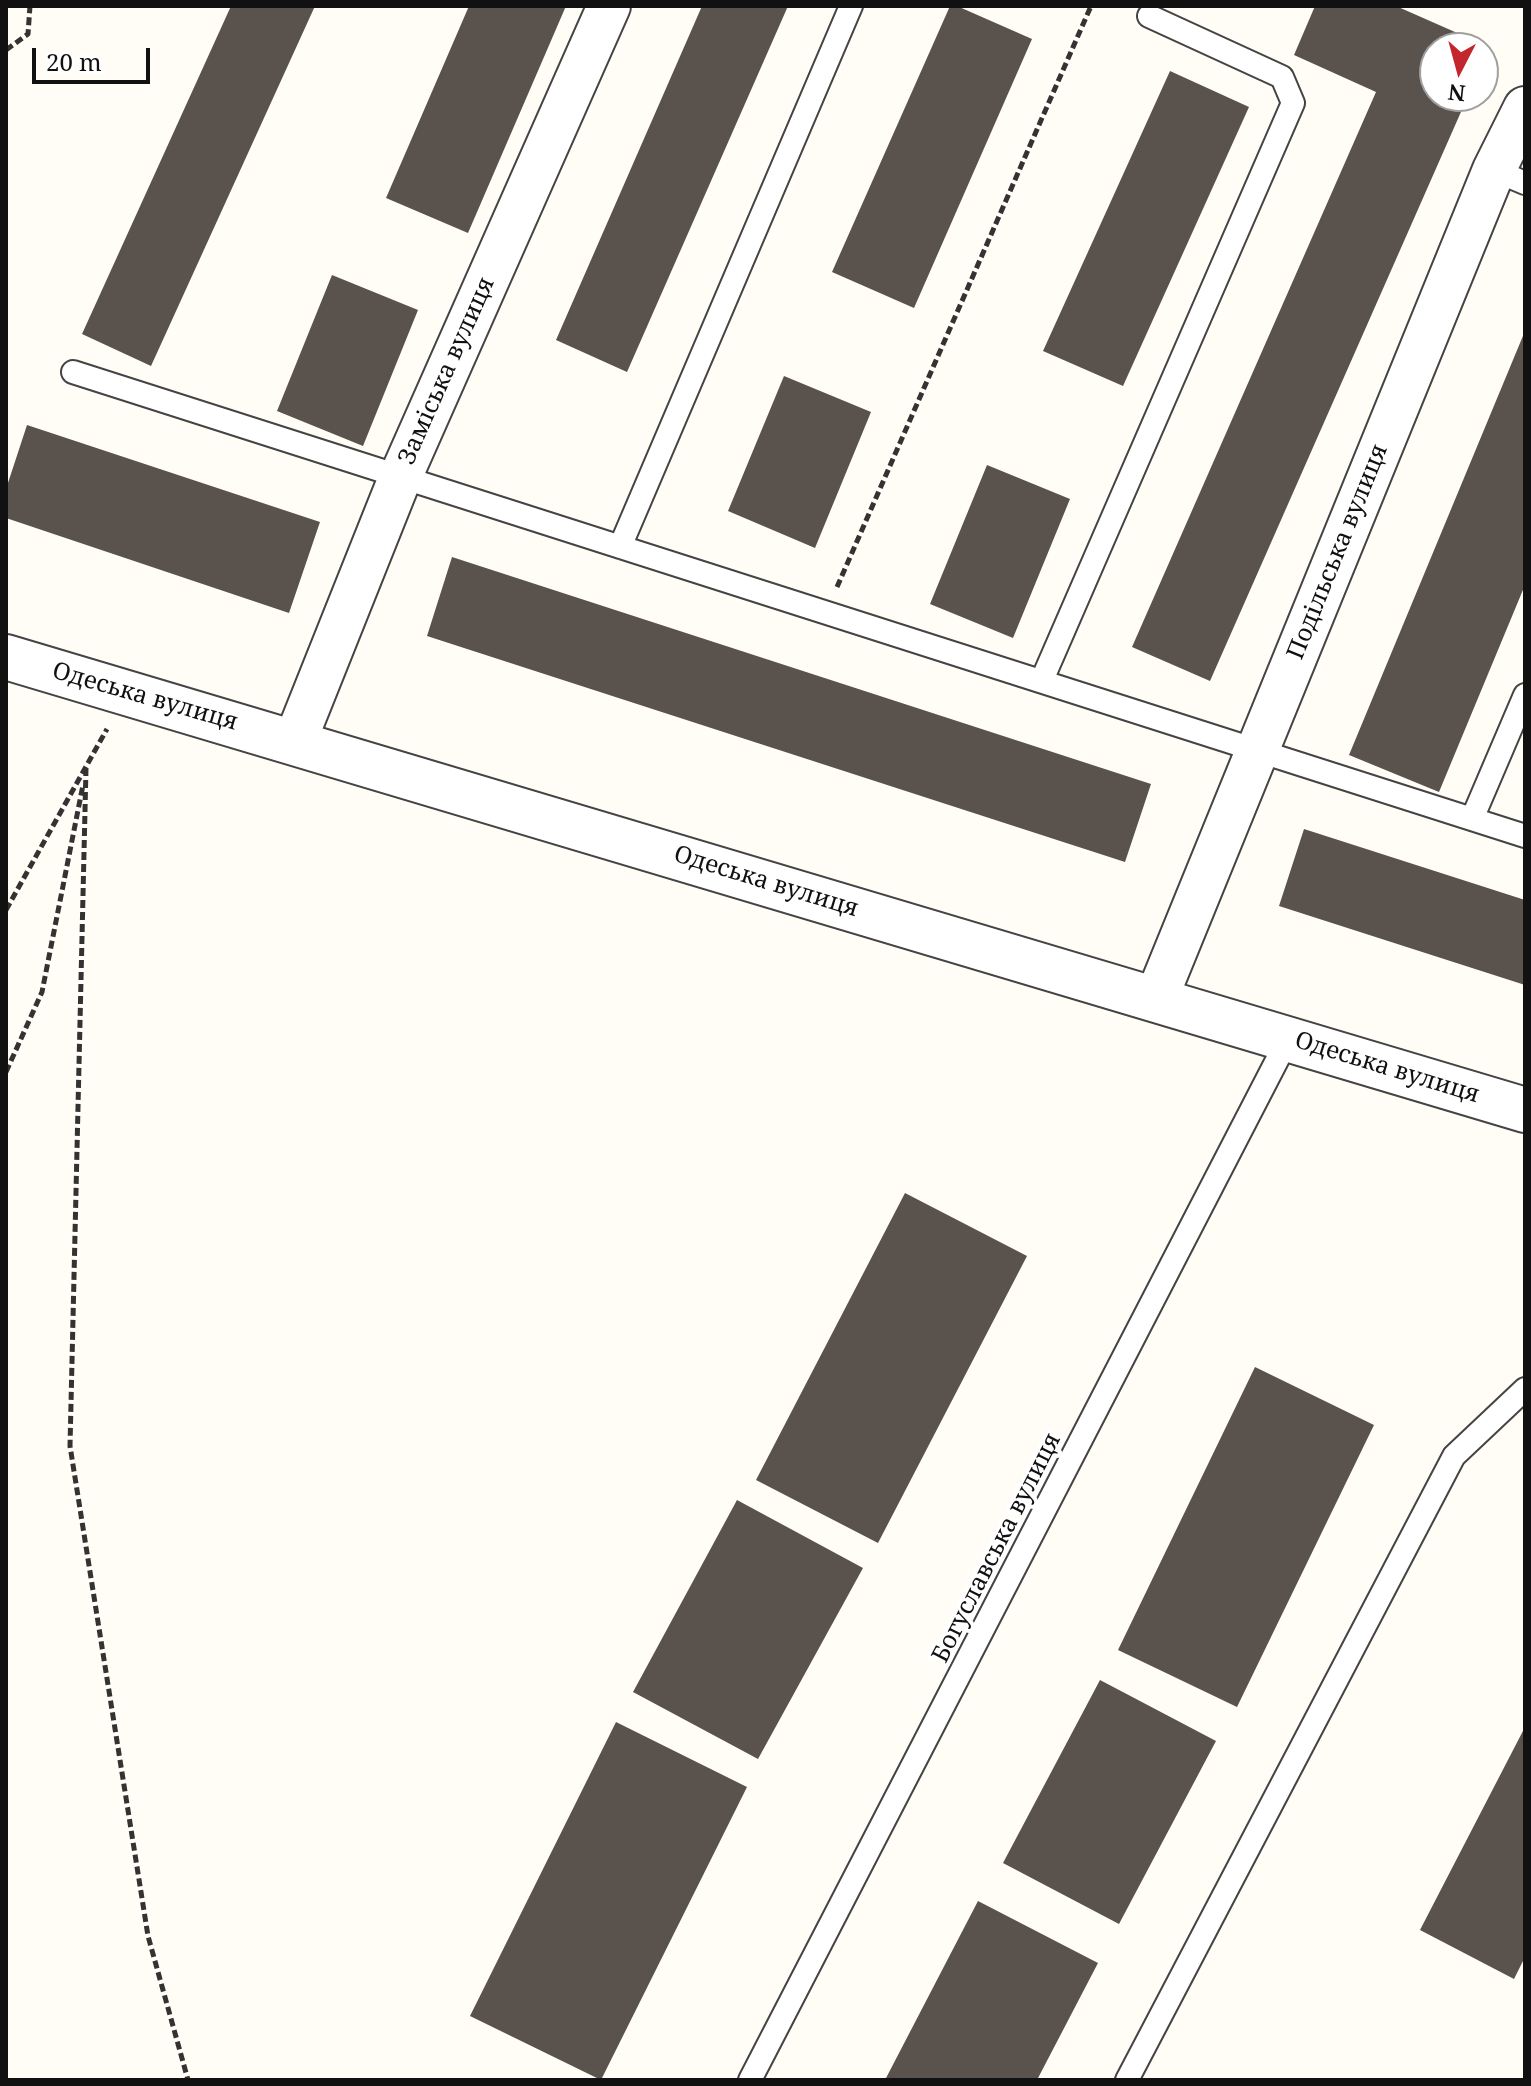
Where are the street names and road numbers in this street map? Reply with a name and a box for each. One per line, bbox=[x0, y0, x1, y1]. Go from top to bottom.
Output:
street label: Заміська вулиця bbox=[393, 273, 501, 469]
street label: Подільська вулиця bbox=[1282, 440, 1394, 664]
street label: Одеська вулиця bbox=[49, 657, 241, 737]
street label: Одеська вулиця bbox=[670, 840, 862, 924]
street label: Одеська вулиця bbox=[1291, 1026, 1483, 1110]
street label: Богуславська вулиця bbox=[927, 1428, 1067, 1668]

